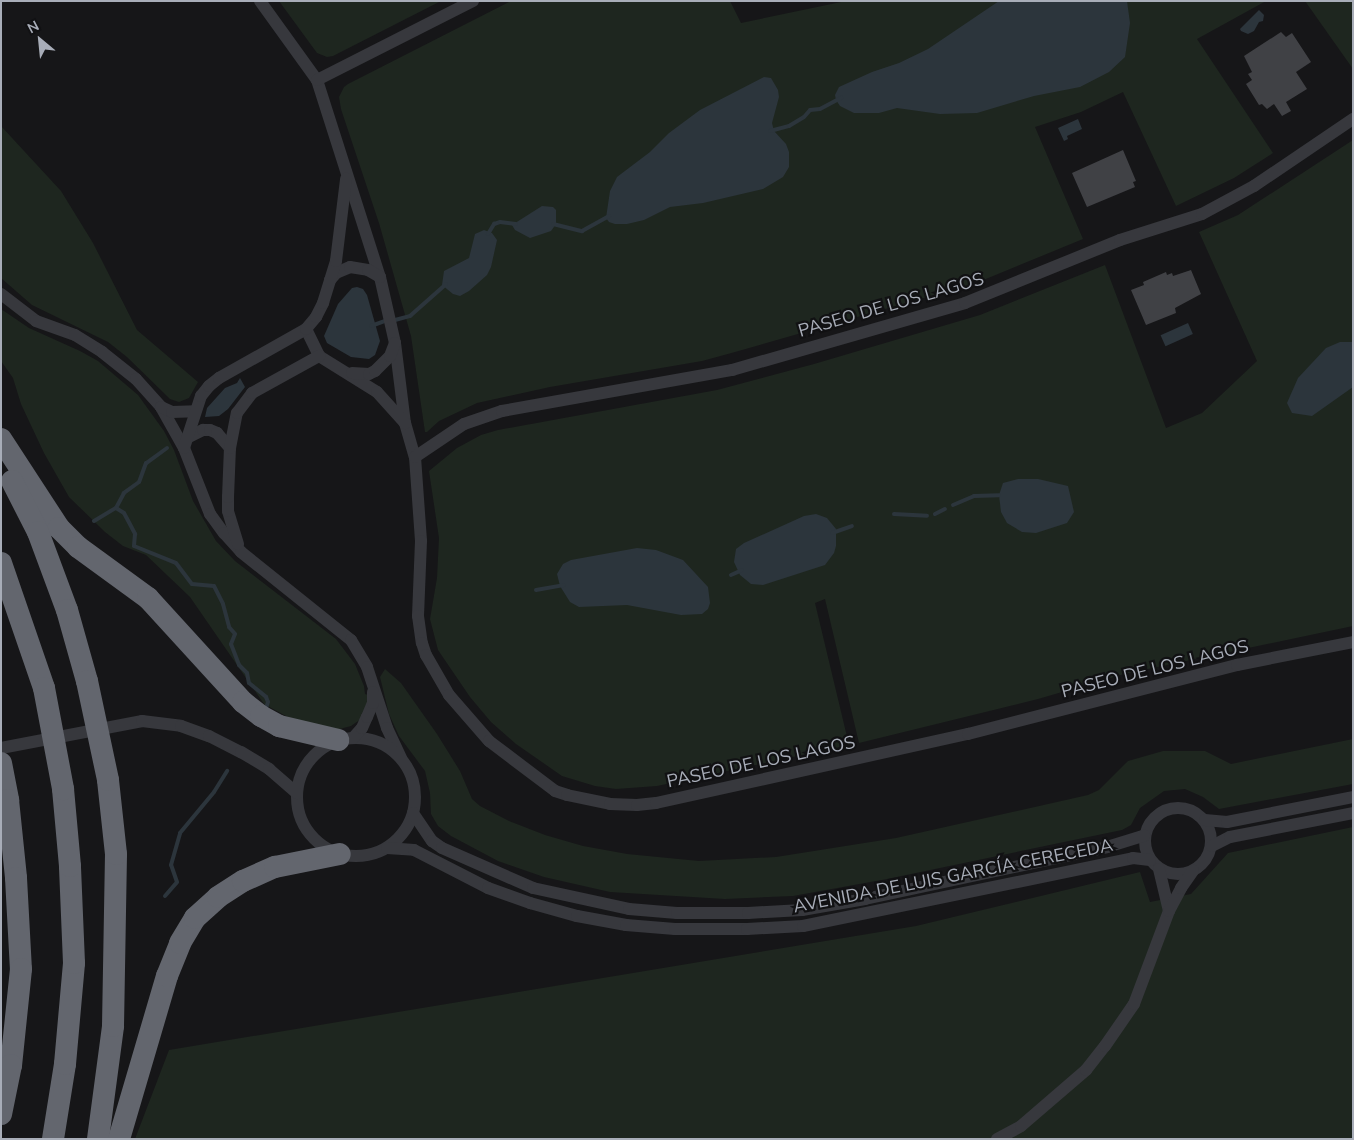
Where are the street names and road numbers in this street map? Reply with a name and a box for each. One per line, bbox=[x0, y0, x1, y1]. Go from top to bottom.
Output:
street label: PASEO DE LOS LAGOS bbox=[796, 268, 986, 342]
street label: PASEO DE LOS LAGOS bbox=[1059, 635, 1251, 703]
street label: PASEO DE LOS LAGOS bbox=[665, 731, 857, 793]
street label: AVENIDA DE LUIS GARCÍA CERECEDA bbox=[791, 834, 1115, 918]

